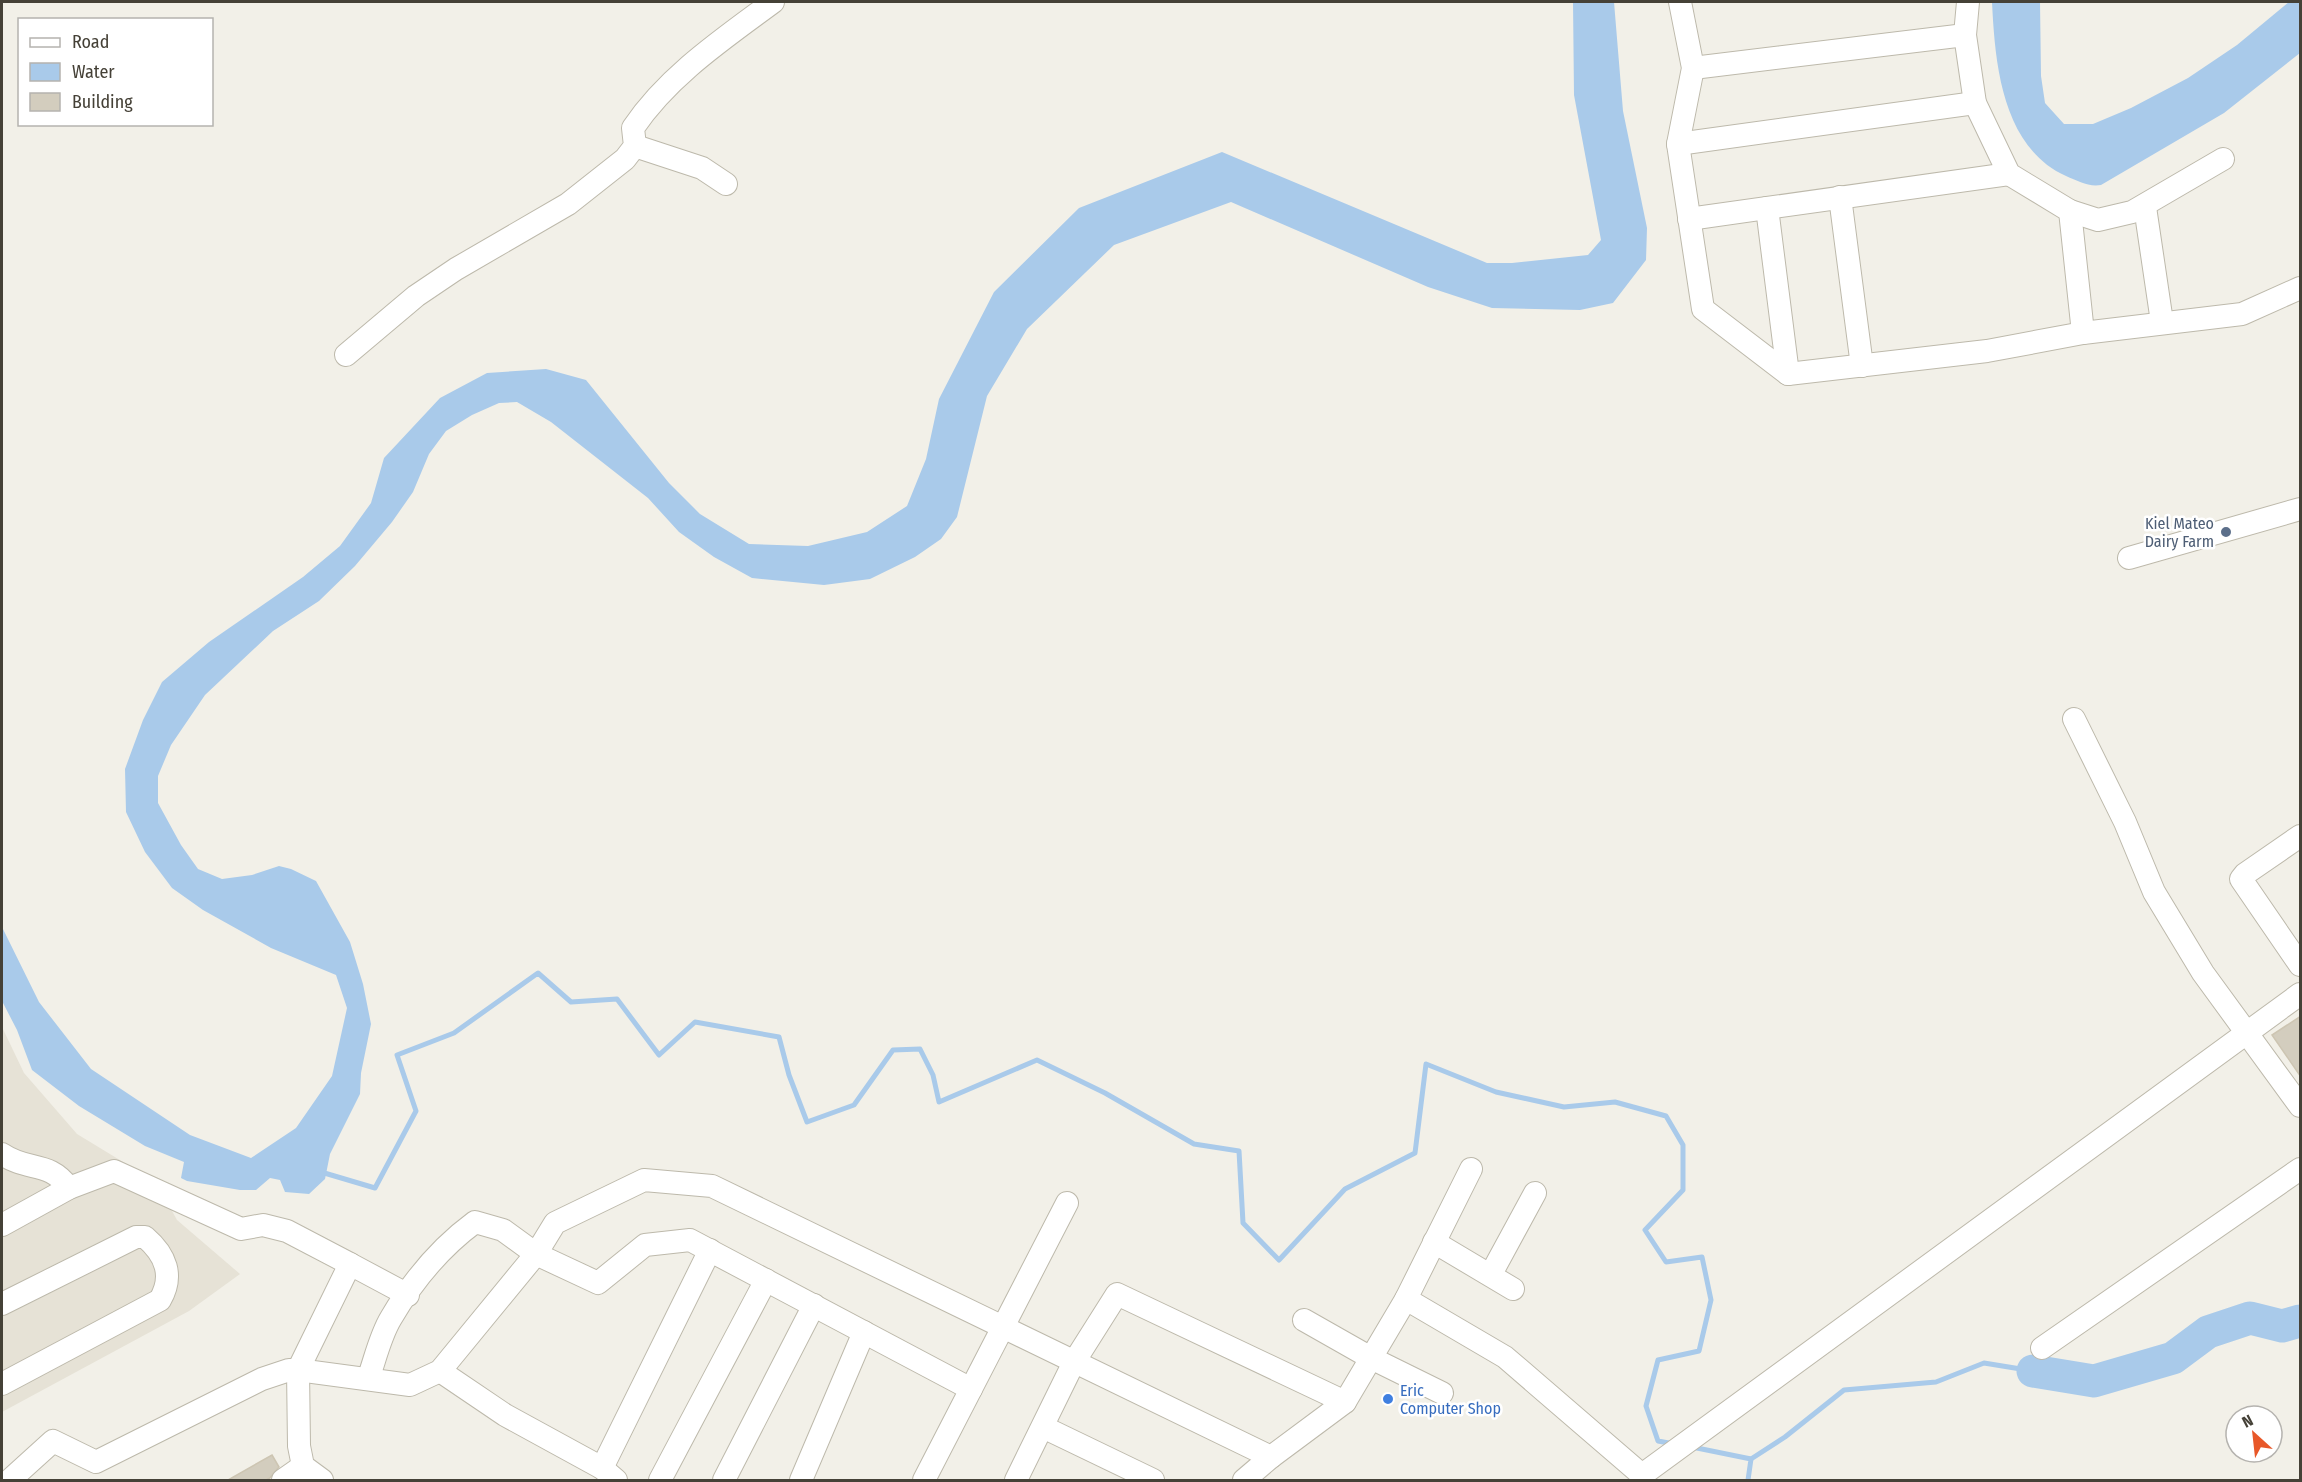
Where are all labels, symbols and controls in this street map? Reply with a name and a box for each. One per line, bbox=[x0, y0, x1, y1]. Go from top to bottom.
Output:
legend bbox=[18, 18, 213, 126]
text: Road bbox=[72, 31, 109, 53]
text: Water bbox=[72, 61, 115, 83]
text: Building bbox=[72, 91, 133, 113]
place label: Kiel Mateo Dairy Farm bbox=[2145, 514, 2214, 551]
marker: Kiel Mateo Dairy Farm bbox=[2219, 525, 2233, 539]
place label: Eric Computer Shop bbox=[1400, 1381, 1501, 1418]
marker: Eric Computer Shop bbox=[1381, 1392, 1395, 1406]
north arrow bbox=[2224, 1404, 2284, 1464]
text: N bbox=[2239, 1410, 2256, 1432]

